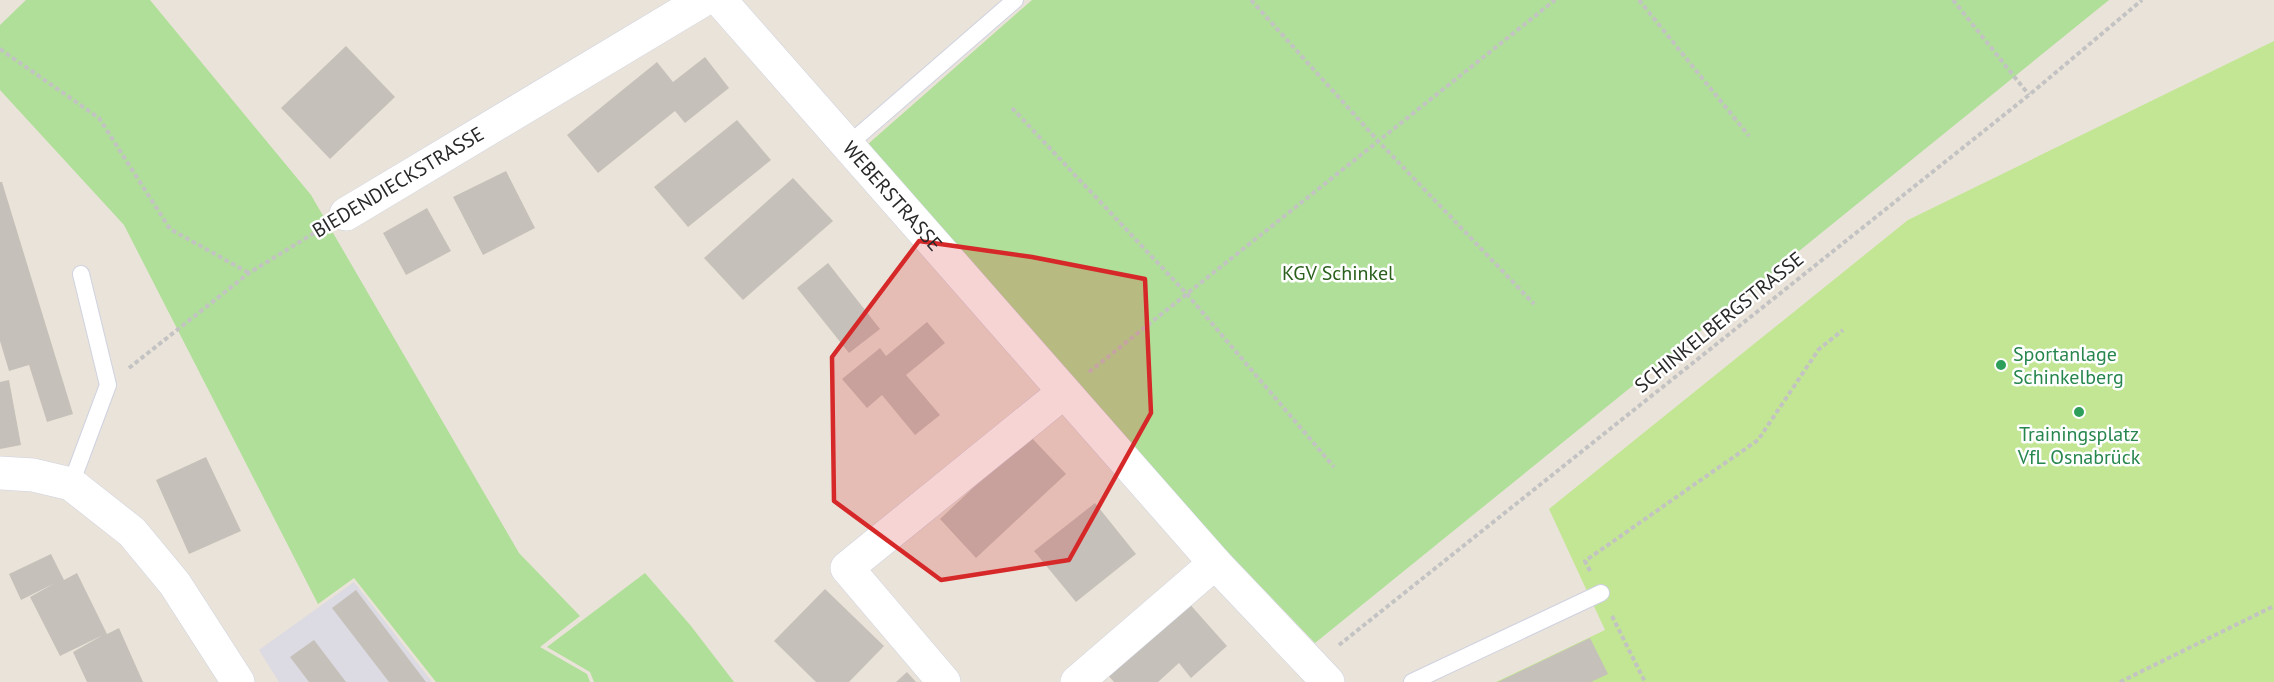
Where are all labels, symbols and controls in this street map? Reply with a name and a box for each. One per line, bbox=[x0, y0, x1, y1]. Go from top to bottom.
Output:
street label: BIEDENDIECKSTRASSE bbox=[308, 121, 488, 243]
street label: WEBERSTRASSE bbox=[837, 135, 948, 257]
street label: SCHINKELBERGSTRASSE bbox=[1629, 246, 1809, 398]
park label: KGV Schinkel bbox=[1282, 260, 1394, 286]
place label: Sportanlage Schinkelberg bbox=[2013, 341, 2124, 390]
marker: Sportanlage Schinkelberg bbox=[1994, 358, 2008, 372]
marker: Trainingsplatz VfL Osnabrück bbox=[2072, 405, 2086, 419]
place label: Trainingsplatz VfL Osnabrück bbox=[2017, 421, 2141, 470]

